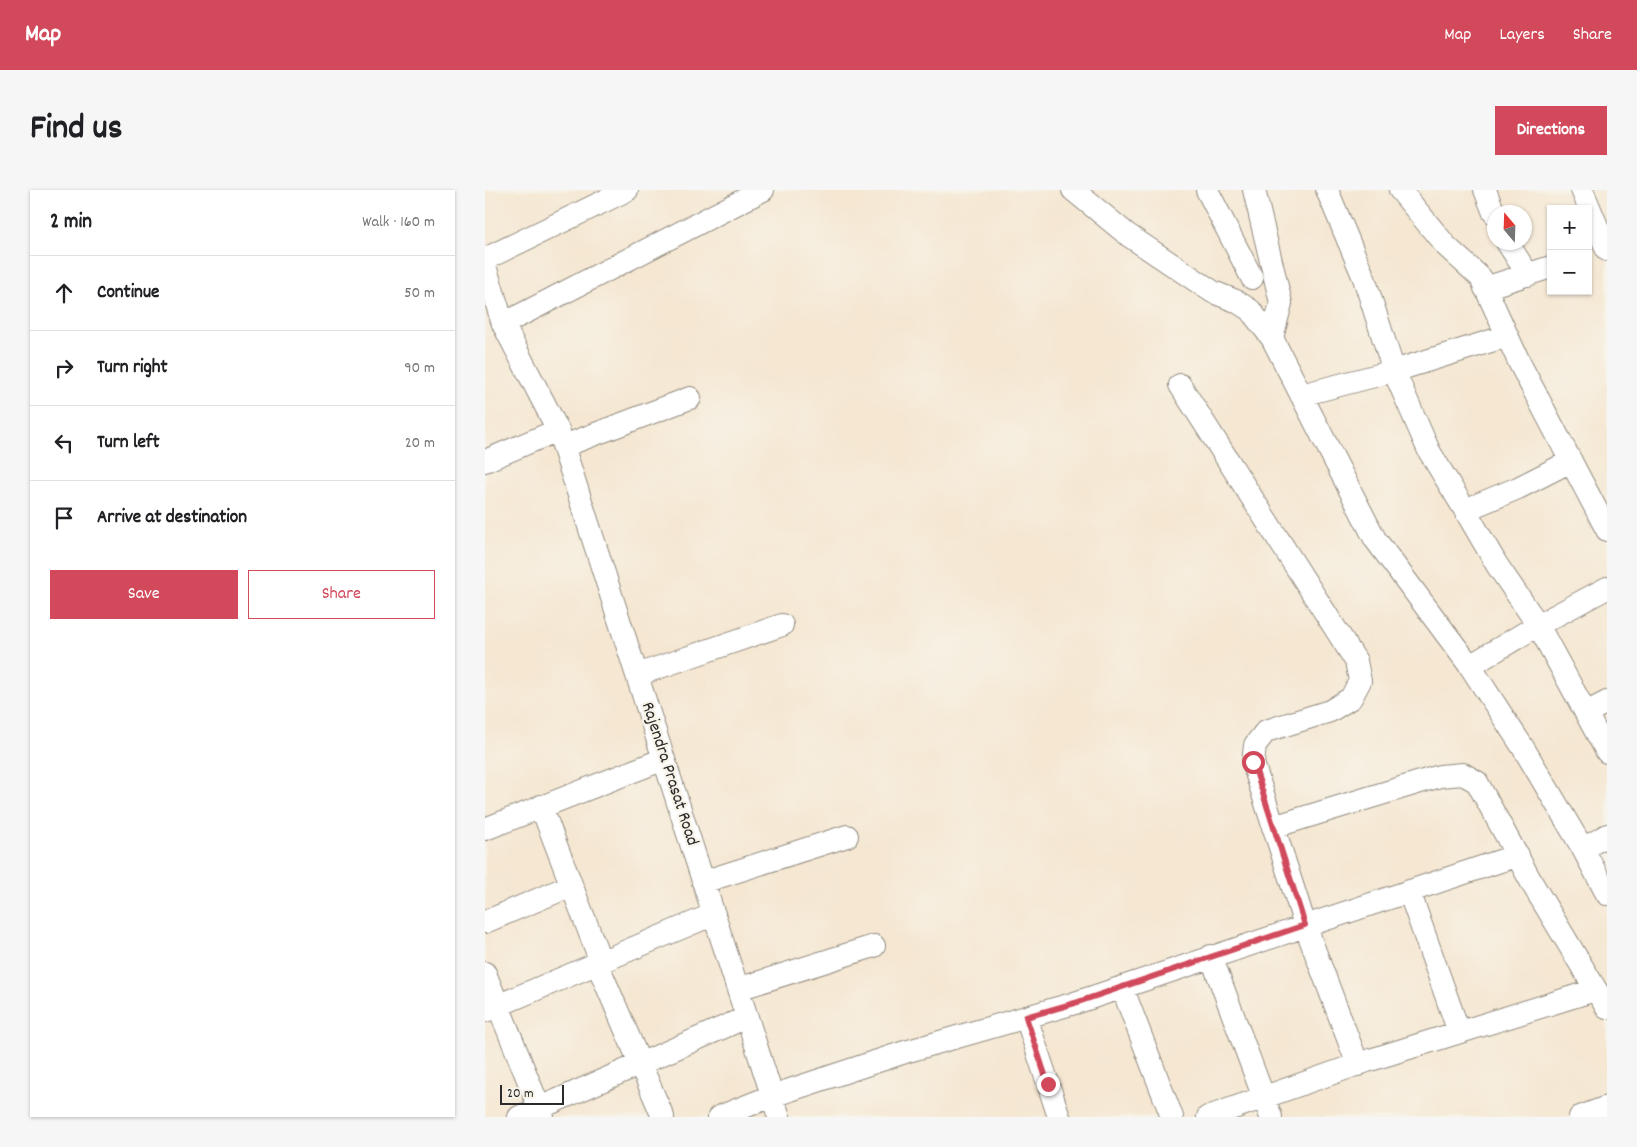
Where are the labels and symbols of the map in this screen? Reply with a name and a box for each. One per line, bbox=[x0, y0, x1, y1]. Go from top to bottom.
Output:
north arrow bbox=[1487, 205, 1532, 250]
street label: Rajendra Prasat Road bbox=[634, 699, 704, 849]
route start bbox=[1242, 751, 1265, 774]
route end bbox=[1037, 1073, 1060, 1096]
scale bar bbox=[500, 1082, 564, 1105]

